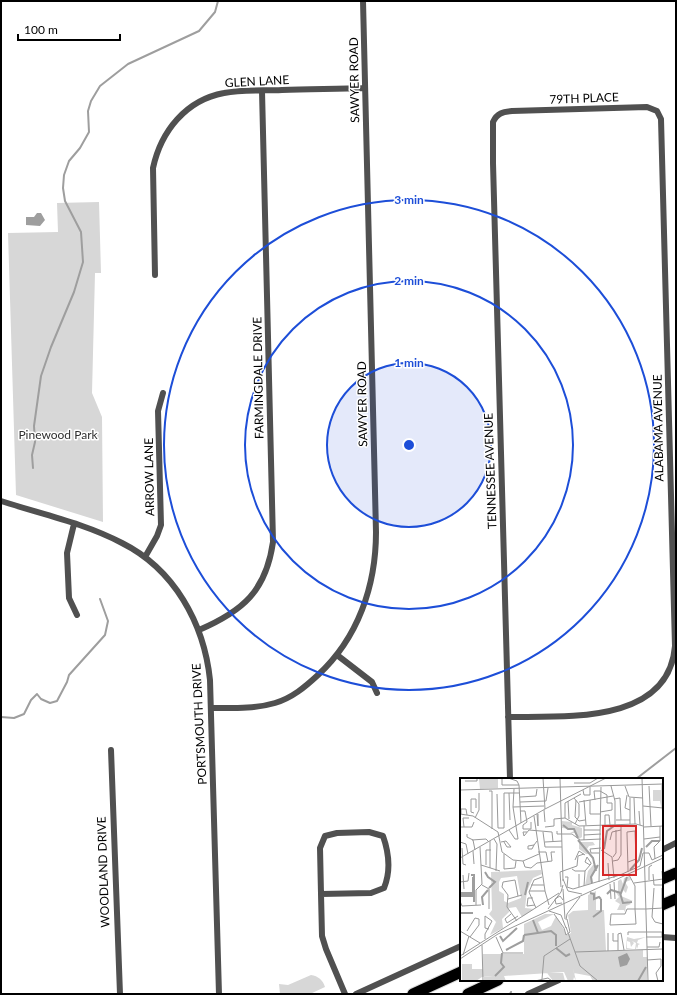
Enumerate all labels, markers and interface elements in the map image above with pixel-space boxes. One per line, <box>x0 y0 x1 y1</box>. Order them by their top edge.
scale bar <box>18 16 120 42</box>
text: 100 m <box>24 22 58 37</box>
street label: SAWYER ROAD <box>346 37 362 123</box>
street label: GLEN LANE <box>224 72 290 90</box>
street label: 79TH PLACE <box>549 89 619 107</box>
text: 3 min <box>394 192 424 207</box>
text: 2 min <box>394 273 424 288</box>
street label: FARMINGDALE DRIVE <box>249 317 267 439</box>
text: 1 min <box>394 355 424 370</box>
street label: SAWYER ROAD <box>354 361 370 447</box>
street label: ALABAMA AVENUE <box>650 374 666 482</box>
street label: TENNESSEE AVENUE <box>480 413 500 529</box>
park label: Pinewood Park <box>18 427 99 442</box>
street label: ARROW LANE <box>141 438 157 516</box>
centre of rings <box>402 438 416 452</box>
street label: PORTSMOUTH DRIVE <box>188 663 210 785</box>
inset map <box>460 778 663 981</box>
street label: WOODLAND DRIVE <box>94 816 112 928</box>

